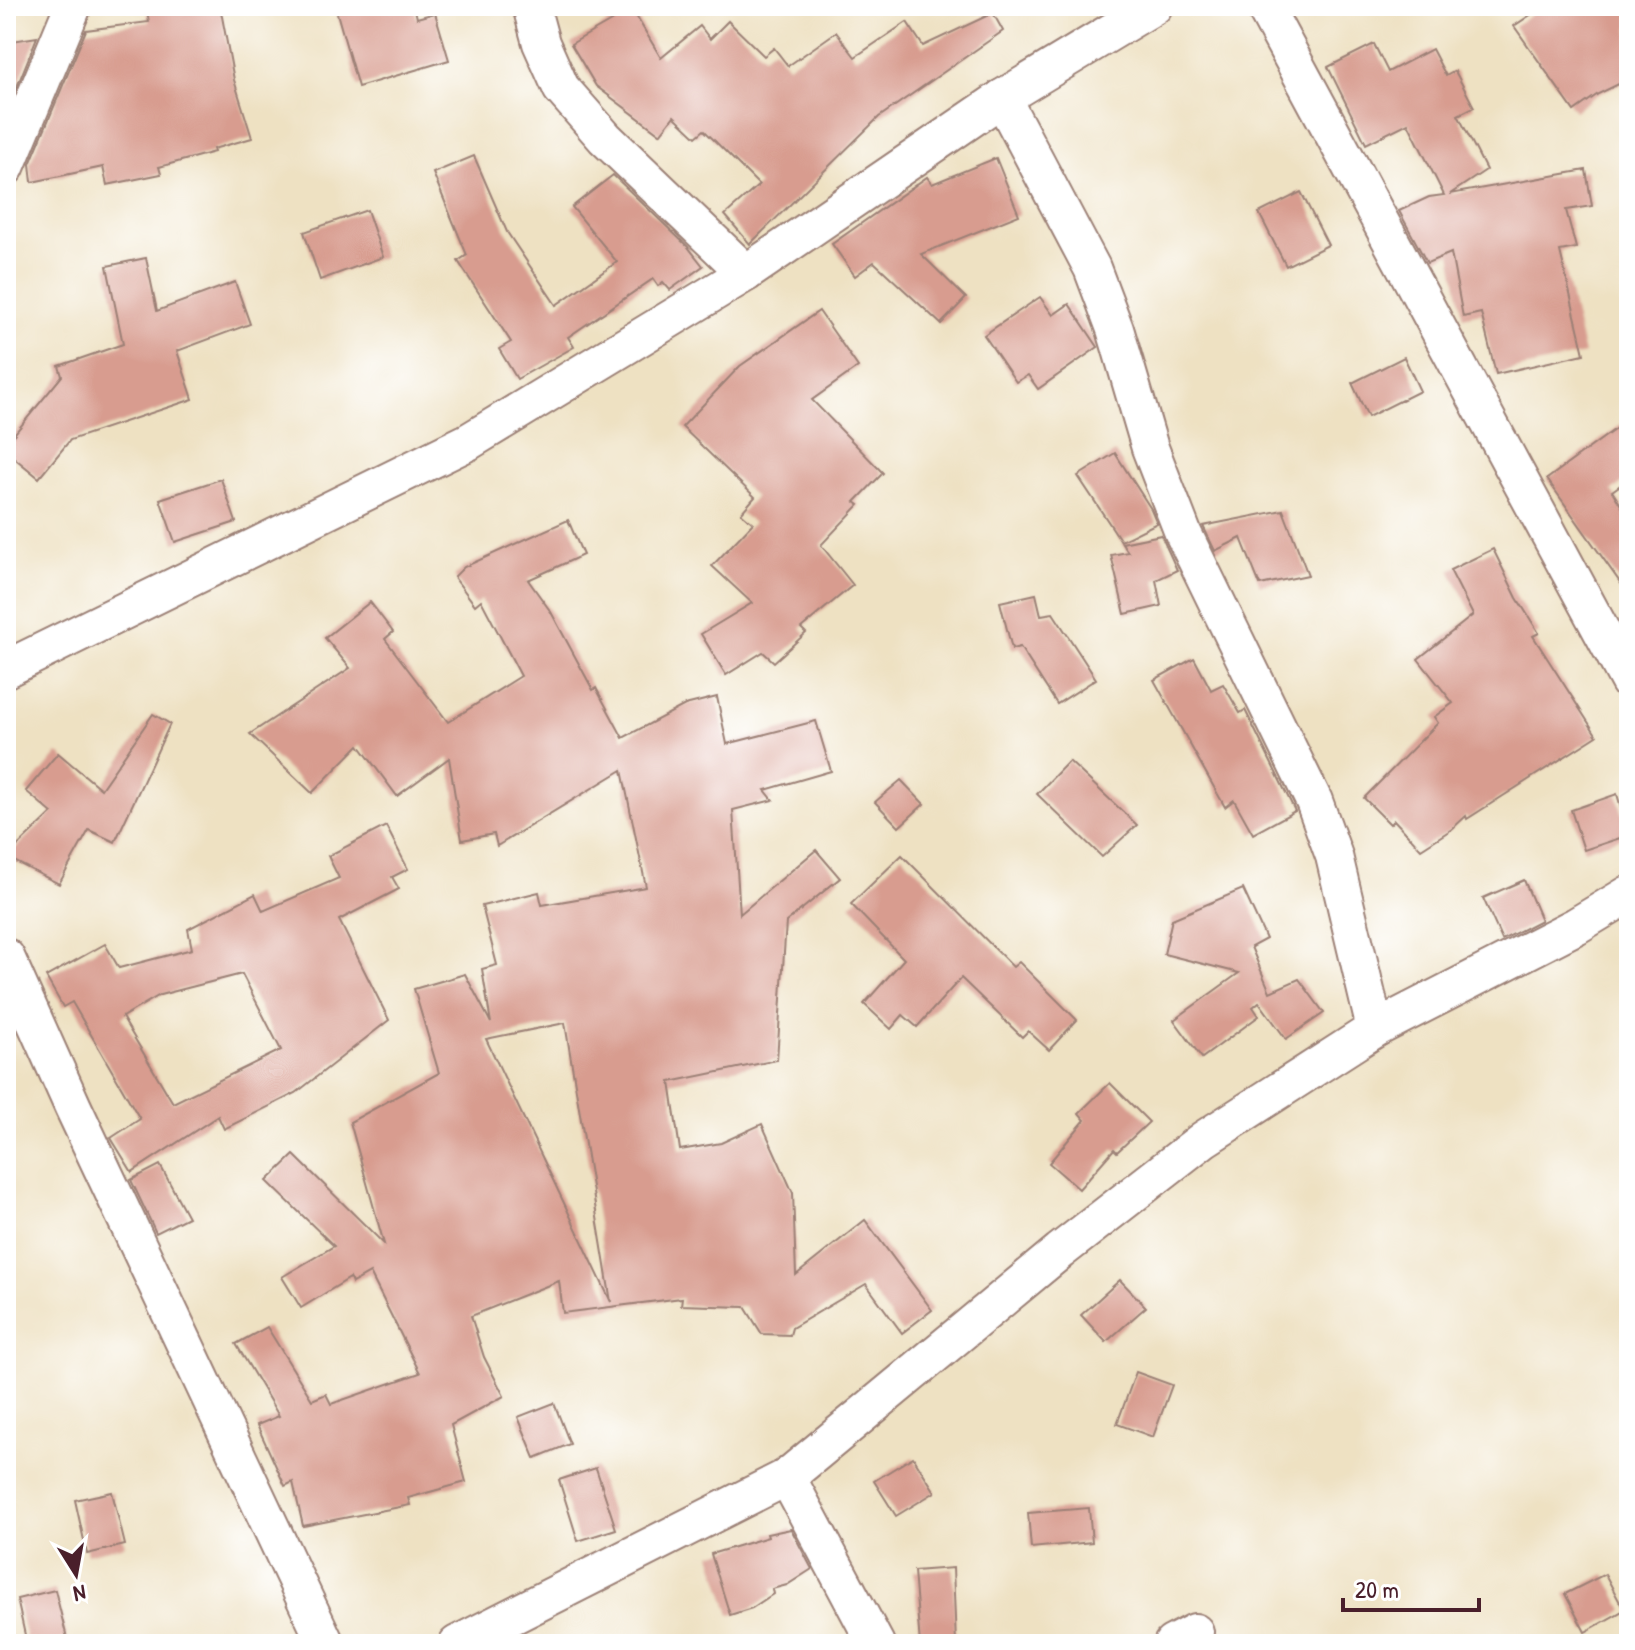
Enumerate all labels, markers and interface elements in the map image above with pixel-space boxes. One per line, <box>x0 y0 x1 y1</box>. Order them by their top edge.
north arrow <box>36 1534 116 1614</box>
scale bar <box>1343 1562 1479 1612</box>
text: 20 m <box>1355 1573 1399 1605</box>
text: N <box>71 1578 88 1610</box>

